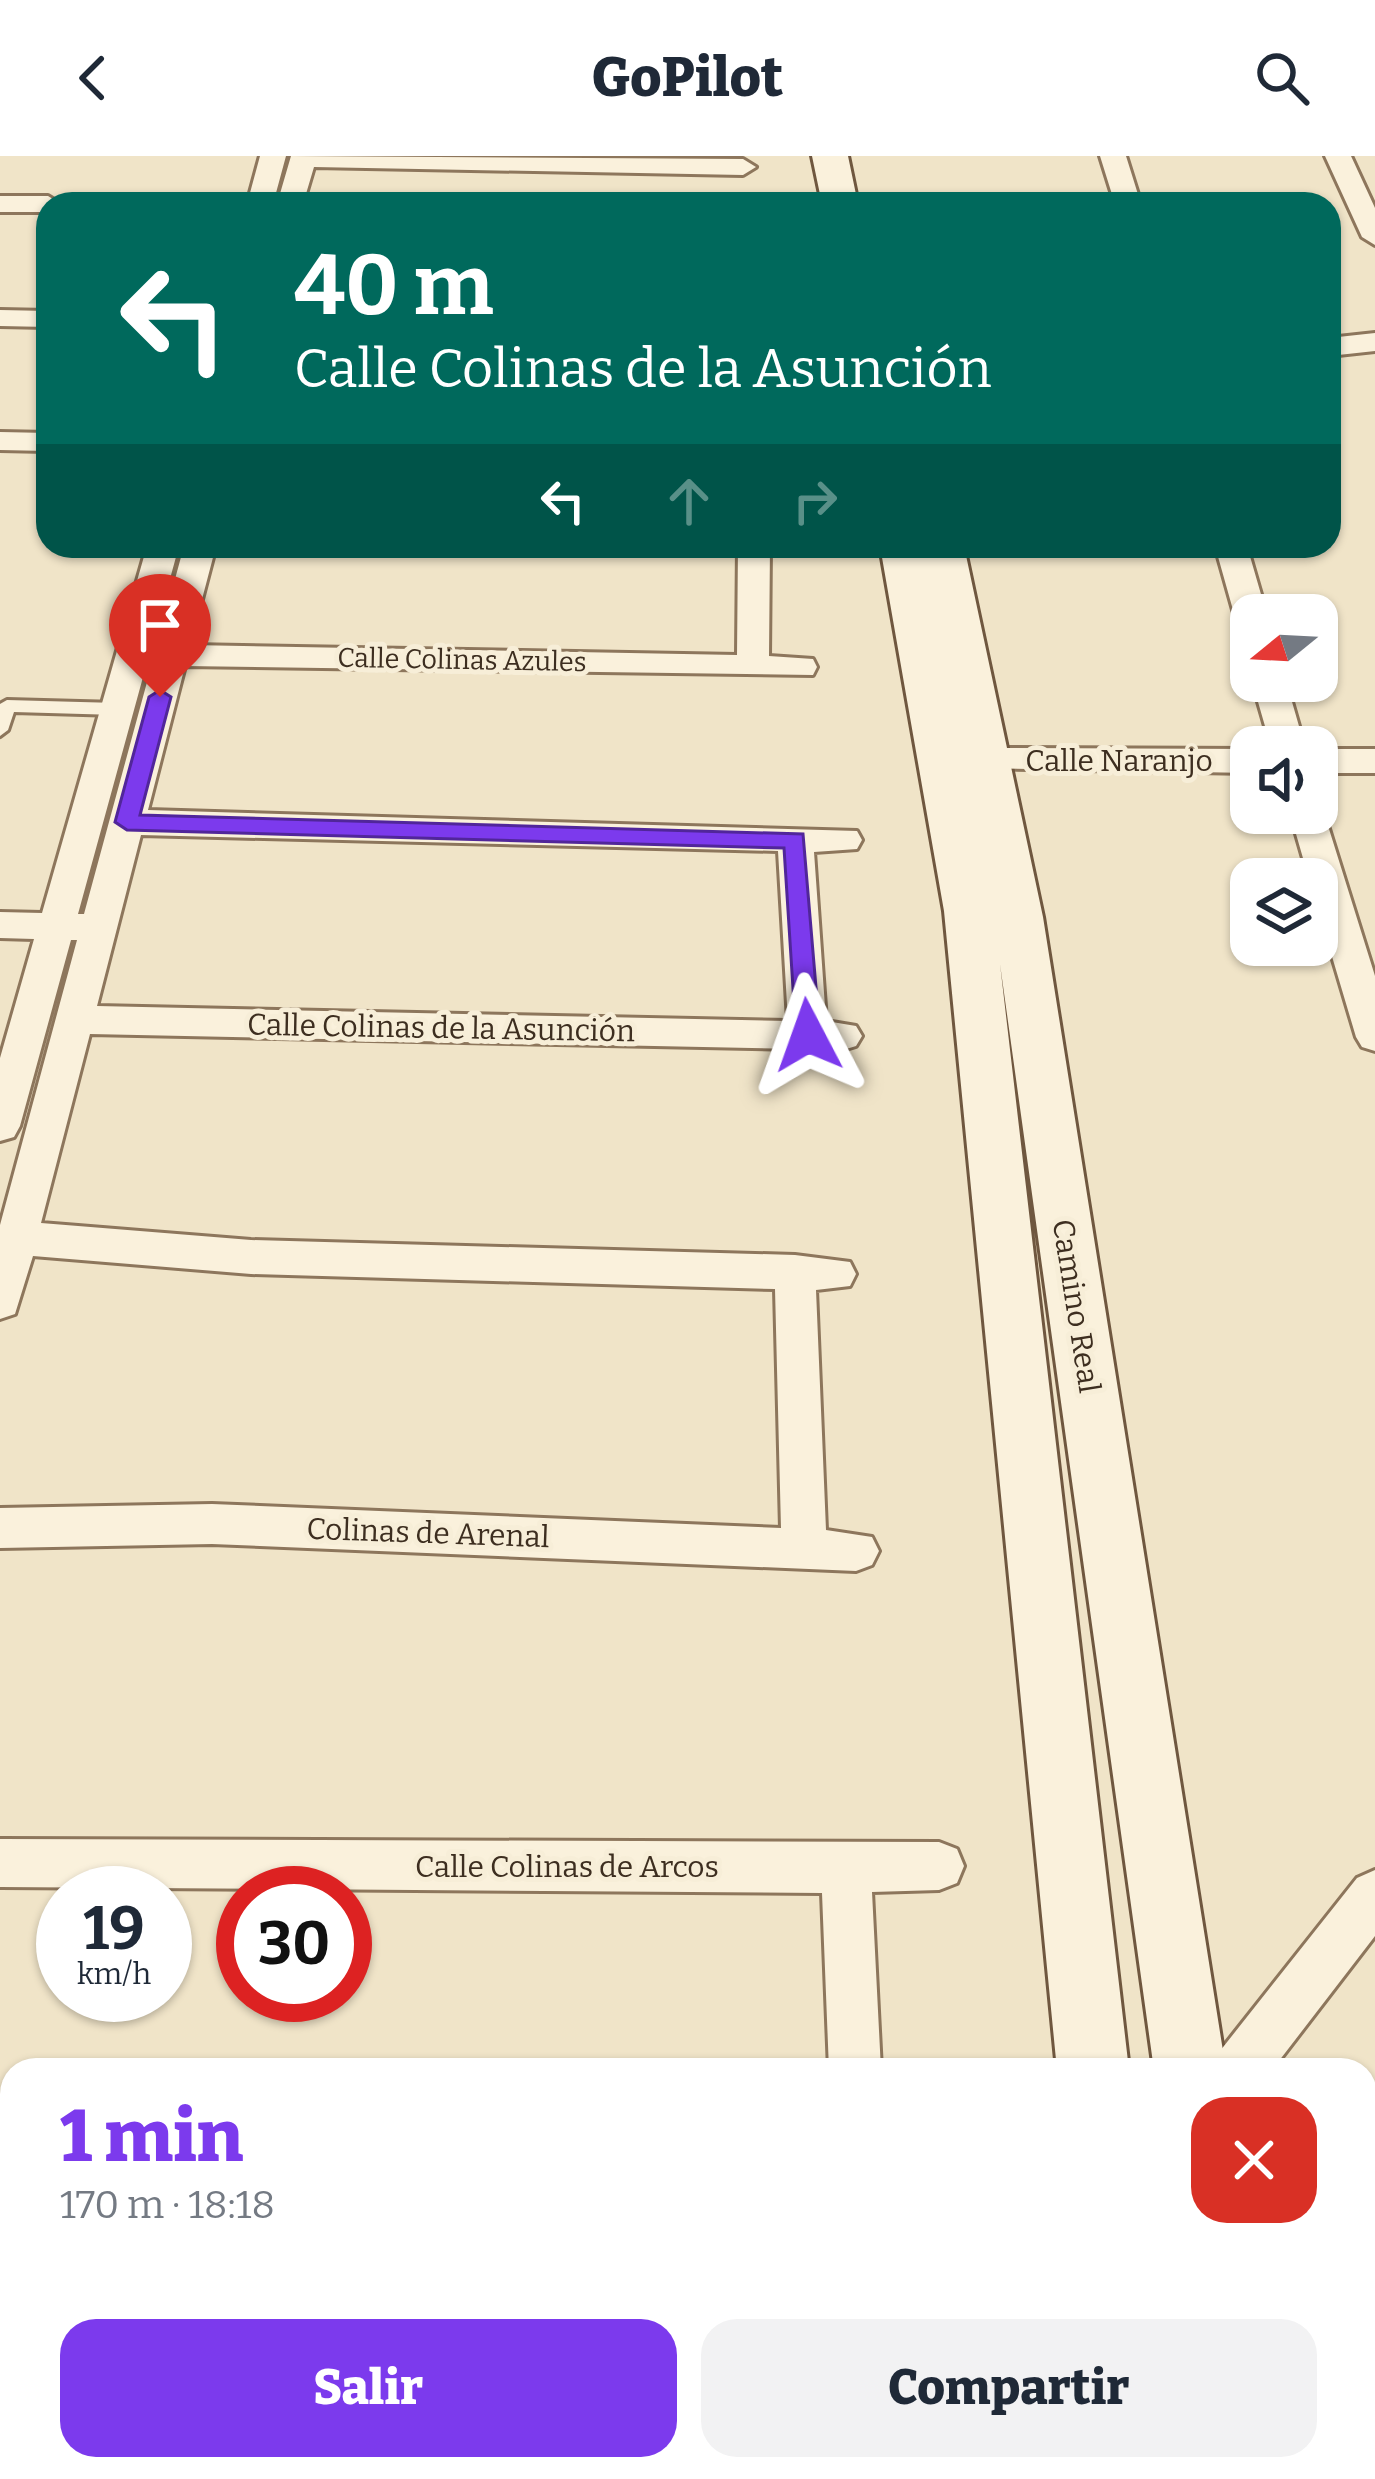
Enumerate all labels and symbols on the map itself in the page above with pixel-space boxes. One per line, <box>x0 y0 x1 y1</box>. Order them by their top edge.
pin <box>109 574 211 697</box>
north arrow <box>1230 594 1338 702</box>
street label: Calle Colinas Azules <box>337 642 587 678</box>
street label: Calle Naranjo <box>1025 743 1213 779</box>
position arrow <box>745 972 871 1098</box>
street label: Calle Colinas de la Asunción <box>247 1007 635 1049</box>
street label: Camino Real <box>1044 1217 1108 1395</box>
street label: Colinas de Arenal <box>306 1511 550 1555</box>
street label: Calle Colinas de Arcos <box>415 1849 719 1885</box>
speed limit sign: 30 <box>216 1866 372 2022</box>

